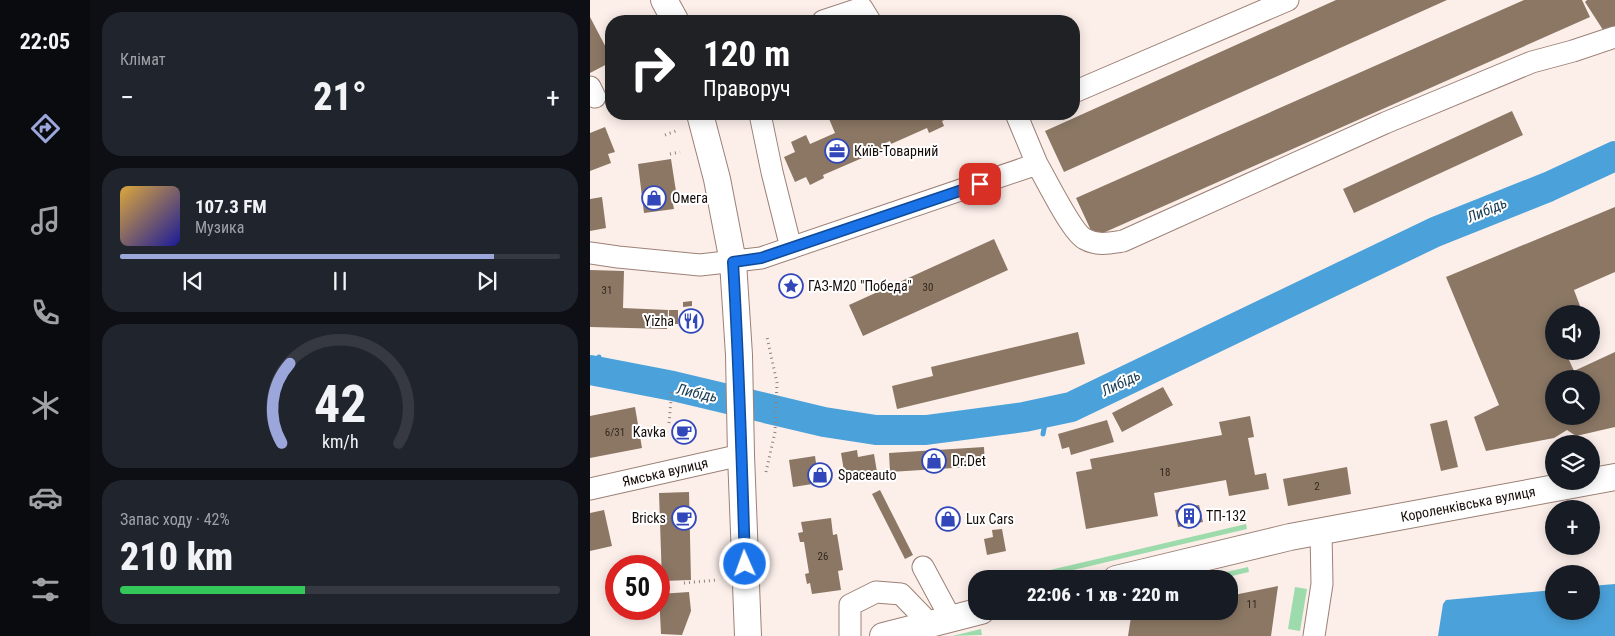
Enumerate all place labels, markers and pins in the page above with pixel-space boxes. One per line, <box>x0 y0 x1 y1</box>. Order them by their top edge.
office icon: Київ-Товарний <box>824 138 850 164</box>
place label: Київ-Товарний <box>854 143 938 159</box>
pin <box>959 163 1001 205</box>
shop icon: Омега <box>641 185 667 211</box>
place label: Омега <box>672 190 708 206</box>
place icon: ГАЗ-М20 "Победа" <box>778 273 804 299</box>
place label: ГАЗ-М20 "Победа" <box>808 278 912 294</box>
restaurant icon: Yizha <box>678 308 704 334</box>
place label: Yizha <box>644 313 674 329</box>
cafe icon: Kavka <box>671 419 697 445</box>
place label: Kavka <box>633 424 666 440</box>
shop icon: Dr.Det <box>921 448 947 474</box>
place label: Dr.Det <box>952 453 986 469</box>
shop icon: Spaceauto <box>807 462 833 488</box>
place label: Spaceauto <box>838 467 896 483</box>
building icon: ТП-132 <box>1176 503 1202 529</box>
cafe icon: Bricks <box>671 505 697 531</box>
shop icon: Lux Cars <box>935 506 961 532</box>
place label: ТП-132 <box>1206 508 1246 524</box>
place label: Bricks <box>632 510 666 526</box>
place label: Lux Cars <box>966 511 1014 527</box>

